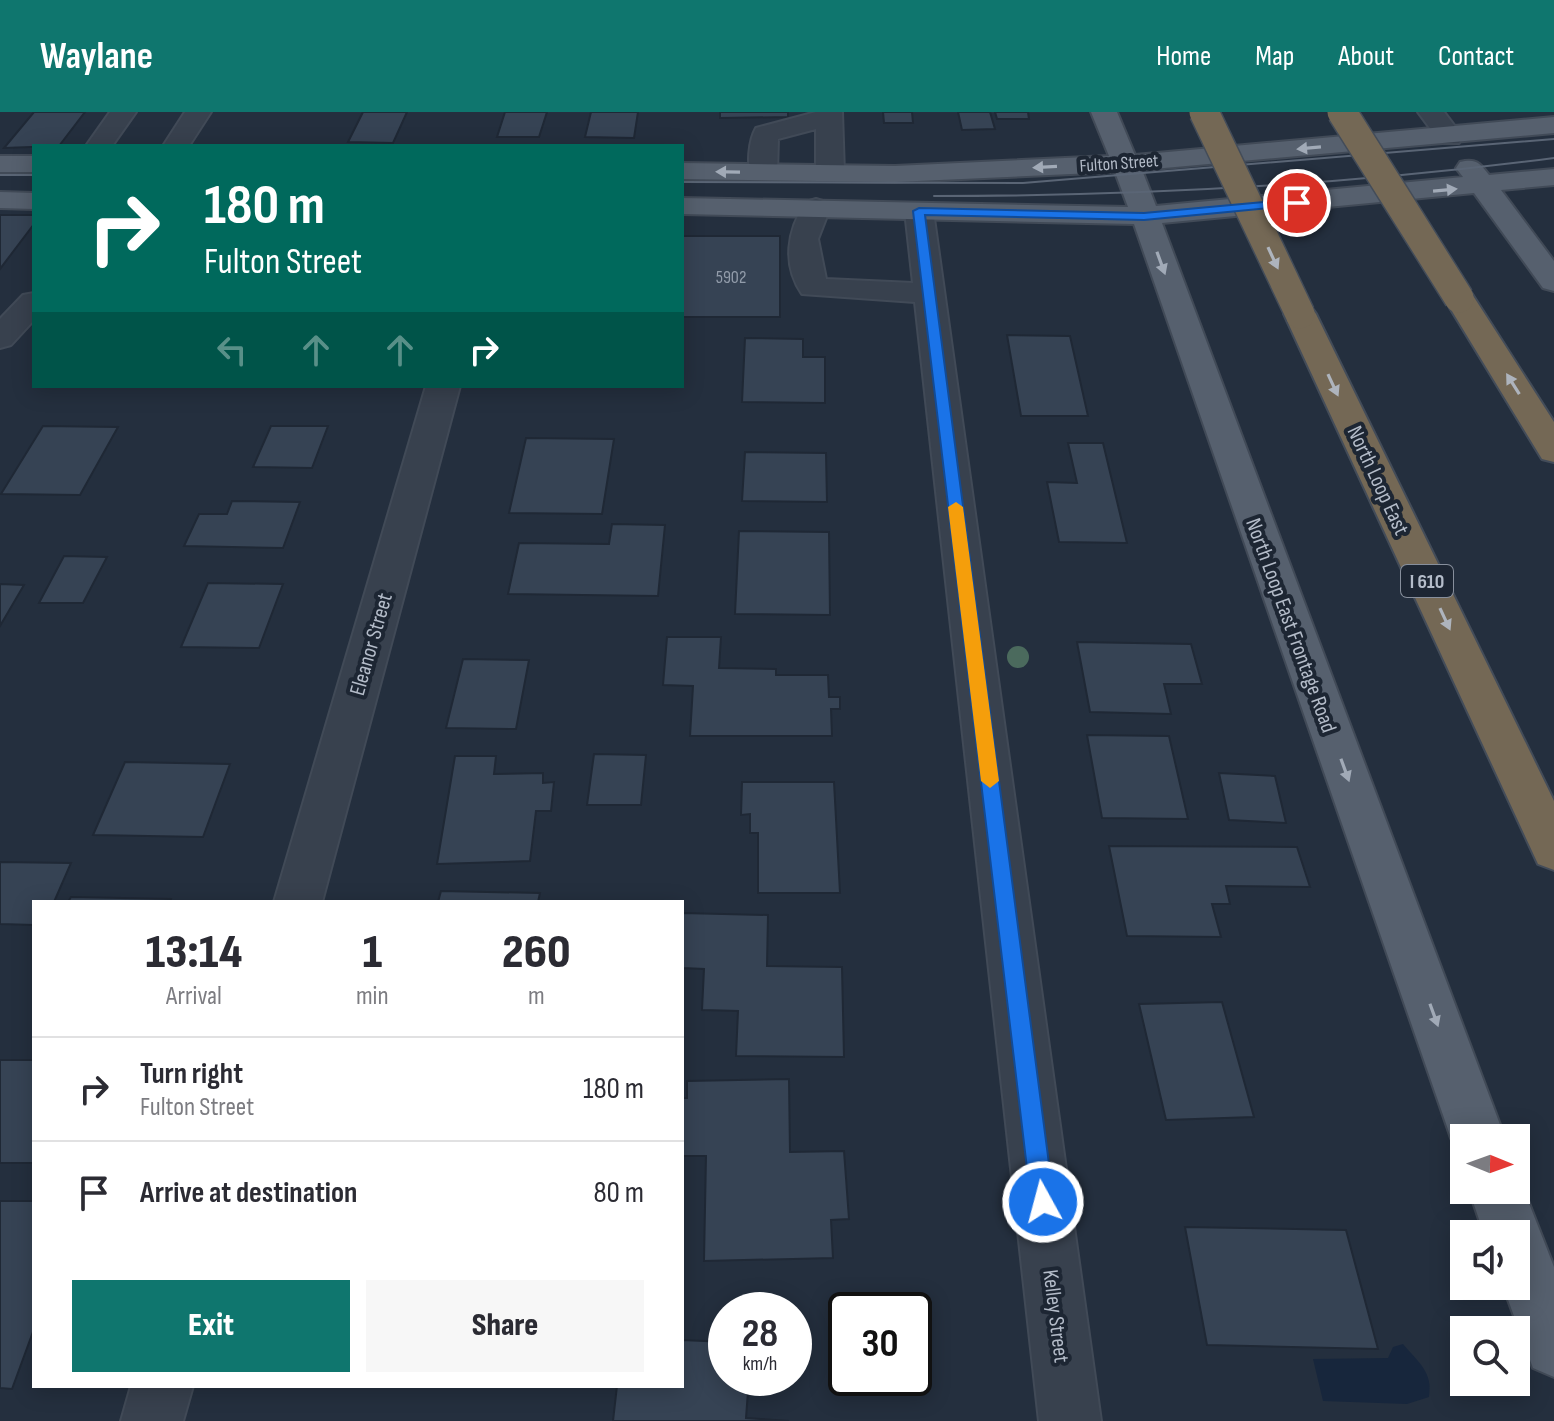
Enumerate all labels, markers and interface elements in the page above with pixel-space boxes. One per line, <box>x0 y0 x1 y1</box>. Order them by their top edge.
text: Waylane <box>40 34 153 79</box>
text: Home <box>1156 40 1211 73</box>
text: Map <box>1255 40 1294 73</box>
text: About <box>1338 40 1394 73</box>
text: Contact <box>1438 40 1514 73</box>
one-way arrow <box>1296 142 1321 155</box>
street label: Fulton Street <box>1079 150 1160 177</box>
one-way arrow <box>1032 161 1057 174</box>
one-way arrow <box>715 166 740 178</box>
pin <box>1263 169 1331 237</box>
text: 180 m <box>204 173 325 240</box>
icon: right <box>72 176 176 280</box>
icon: arrive <box>1275 181 1319 225</box>
one-way arrow <box>1433 183 1458 196</box>
text: Fulton Street <box>204 241 362 284</box>
one-way arrow <box>1266 247 1280 270</box>
one-way arrow <box>1155 251 1168 275</box>
house number: 5902 <box>716 267 746 288</box>
icon: left <box>210 328 254 372</box>
icon: ahead <box>294 328 338 372</box>
icon: ahead <box>378 328 422 372</box>
icon: right <box>462 328 506 372</box>
one-way arrow <box>1326 373 1340 396</box>
one-way arrow <box>1506 373 1520 395</box>
street label: North Loop East <box>1341 422 1415 540</box>
street label: North Loop East Frontage Road <box>1239 515 1342 736</box>
road number: I 610 <box>1401 565 1453 597</box>
street label: Eleanor Street <box>344 590 399 699</box>
one-way arrow <box>1438 608 1452 631</box>
one-way arrow <box>1339 758 1352 782</box>
text: 13:14 <box>146 924 242 981</box>
text: 1 <box>362 924 382 981</box>
text: 260 <box>502 924 570 981</box>
text: Arrival <box>166 981 222 1012</box>
text: min <box>356 981 389 1012</box>
text: m <box>528 981 545 1012</box>
one-way arrow <box>1428 1003 1440 1027</box>
text: Turn right <box>140 1056 243 1092</box>
icon: right <box>72 1067 116 1111</box>
text: 180 m <box>583 1071 644 1107</box>
text: Fulton Street <box>140 1092 254 1123</box>
north arrow <box>1450 1124 1530 1204</box>
map controls <box>1450 1124 1530 1396</box>
position arrow <box>1001 1160 1085 1244</box>
icon: arrive <box>72 1171 116 1215</box>
text: Arrive at destination <box>140 1175 357 1211</box>
text: 80 m <box>593 1175 644 1211</box>
button: sound <box>1450 1220 1530 1300</box>
street label: Kelley Street <box>1036 1268 1075 1365</box>
button: Exit <box>72 1280 350 1372</box>
button: Share <box>366 1280 644 1372</box>
speed limit sign: 30 <box>828 1292 932 1396</box>
text: 28 <box>742 1310 778 1358</box>
button: search <box>1450 1316 1530 1396</box>
text: km/h <box>743 1352 777 1376</box>

